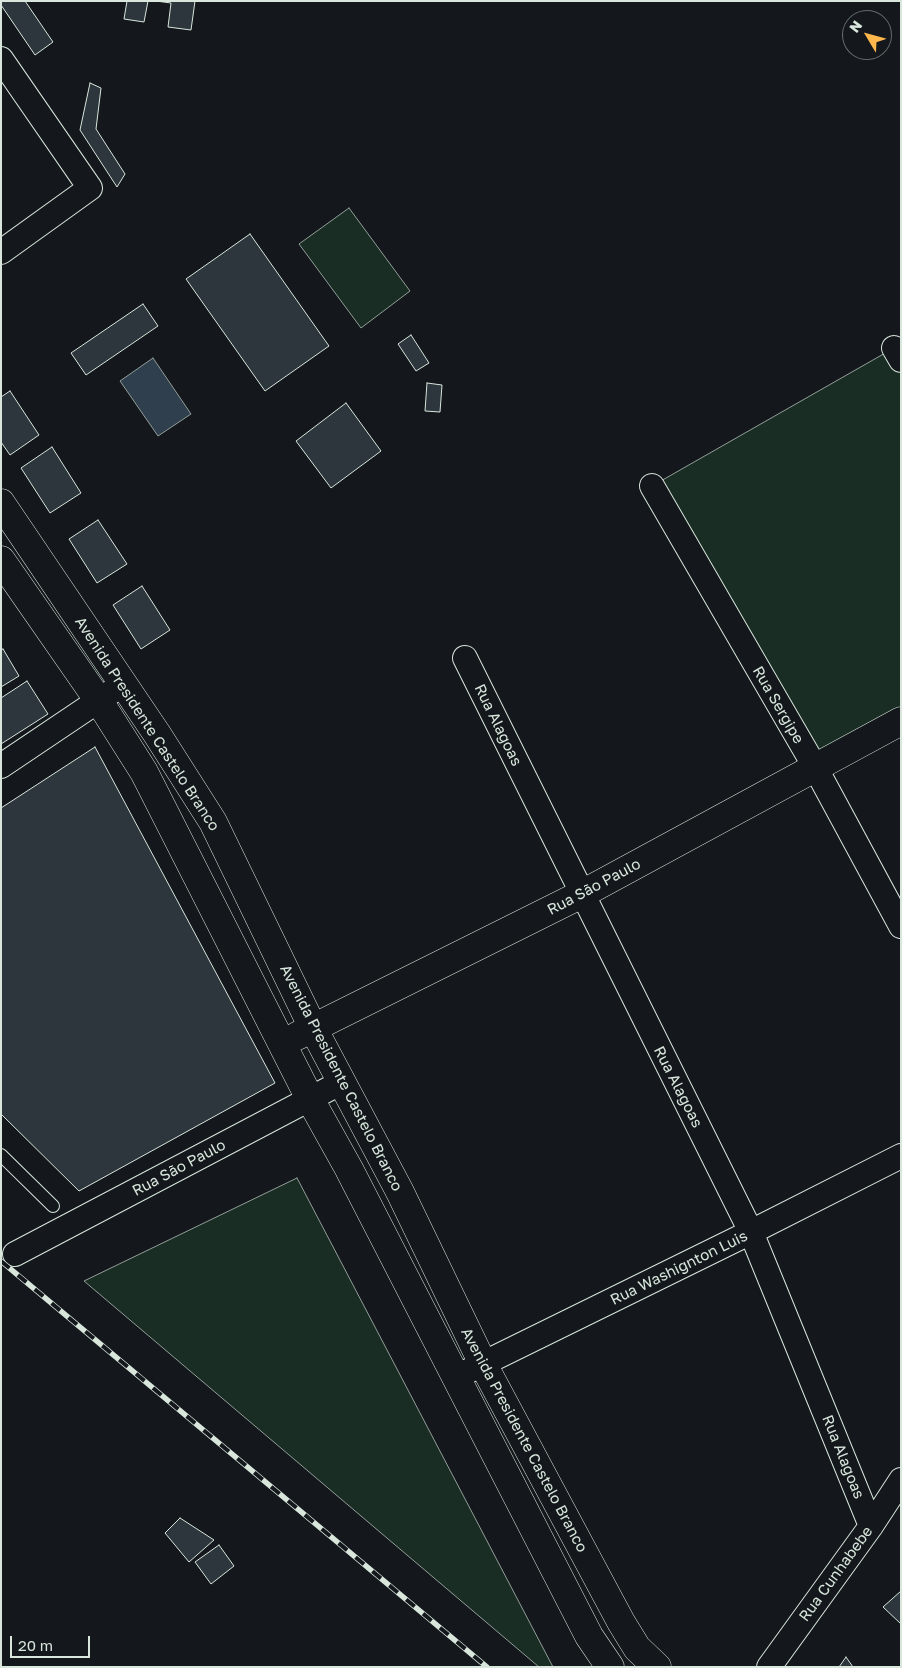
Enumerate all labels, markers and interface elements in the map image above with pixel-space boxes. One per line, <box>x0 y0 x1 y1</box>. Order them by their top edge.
north arrow <box>842 10 892 60</box>
text: N <box>845 17 865 36</box>
street label: Avenida Presidente Castelo Branco <box>71 614 223 834</box>
street label: Rua Sergipe <box>749 663 807 747</box>
street label: Rua Alagoas <box>470 681 526 769</box>
street label: Rua São Paulo <box>544 855 644 919</box>
street label: Avenida Presidente Castelo Branco <box>276 962 406 1194</box>
street label: Rua Alagoas <box>650 1043 706 1131</box>
street label: Rua São Paulo <box>129 1136 229 1200</box>
street label: Rua Washignton Luis <box>608 1227 750 1309</box>
street label: Avenida Presidente Castelo Branco <box>457 1325 591 1555</box>
street label: Rua Alagoas <box>818 1412 868 1502</box>
street label: Rua Cunhabebe <box>795 1523 877 1625</box>
scale bar <box>12 1626 92 1658</box>
text: 20 m <box>18 1636 53 1654</box>

